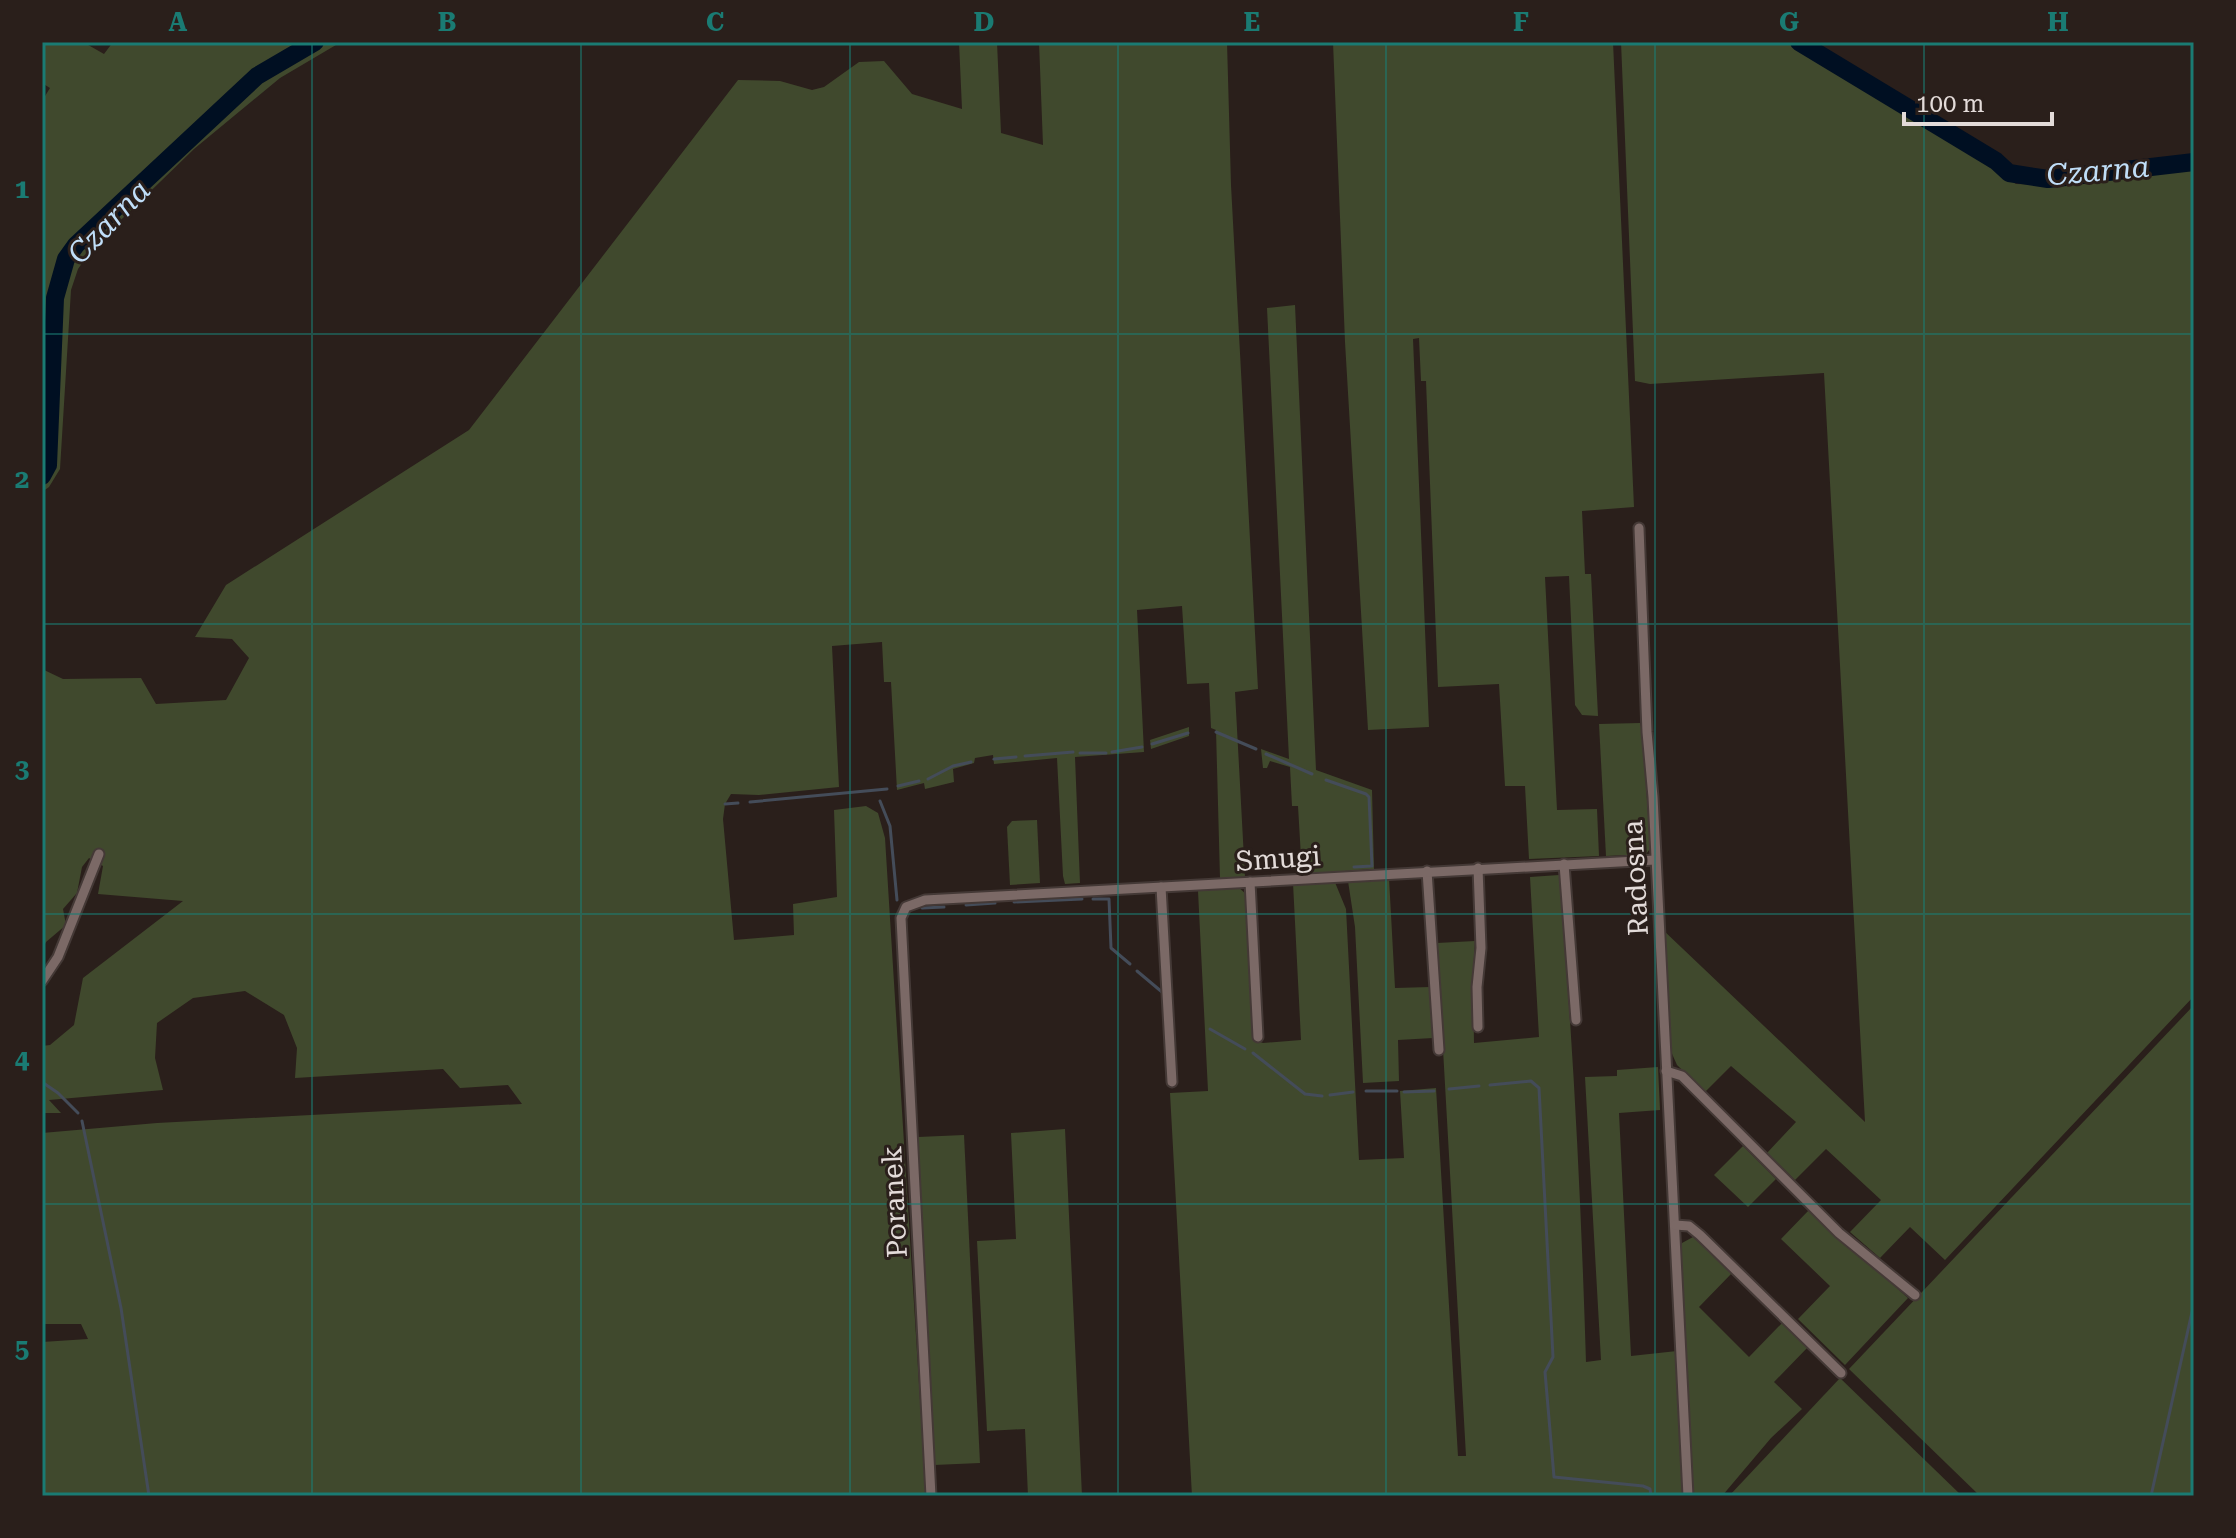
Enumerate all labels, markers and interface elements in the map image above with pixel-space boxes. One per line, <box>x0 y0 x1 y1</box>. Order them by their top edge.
text: A <box>169 7 188 37</box>
text: B <box>438 7 456 37</box>
text: C <box>706 7 724 37</box>
text: D <box>974 7 994 37</box>
text: E <box>1244 7 1260 37</box>
text: F <box>1513 7 1529 37</box>
text: G <box>1779 7 1799 37</box>
text: H <box>2047 7 2069 37</box>
scale bar <box>1904 76 2052 126</box>
text: 100 m <box>1916 90 1984 118</box>
water label: Czarna <box>2045 149 2151 192</box>
water label: Czarna <box>60 172 157 271</box>
text: 1 <box>15 174 29 204</box>
text: 2 <box>15 464 29 494</box>
text: 3 <box>15 754 29 784</box>
street label: Radosna <box>1616 819 1655 937</box>
street label: Smugi <box>1234 839 1322 878</box>
text: 4 <box>15 1044 30 1074</box>
street label: Poranek <box>875 1145 914 1259</box>
text: 5 <box>15 1334 29 1364</box>

